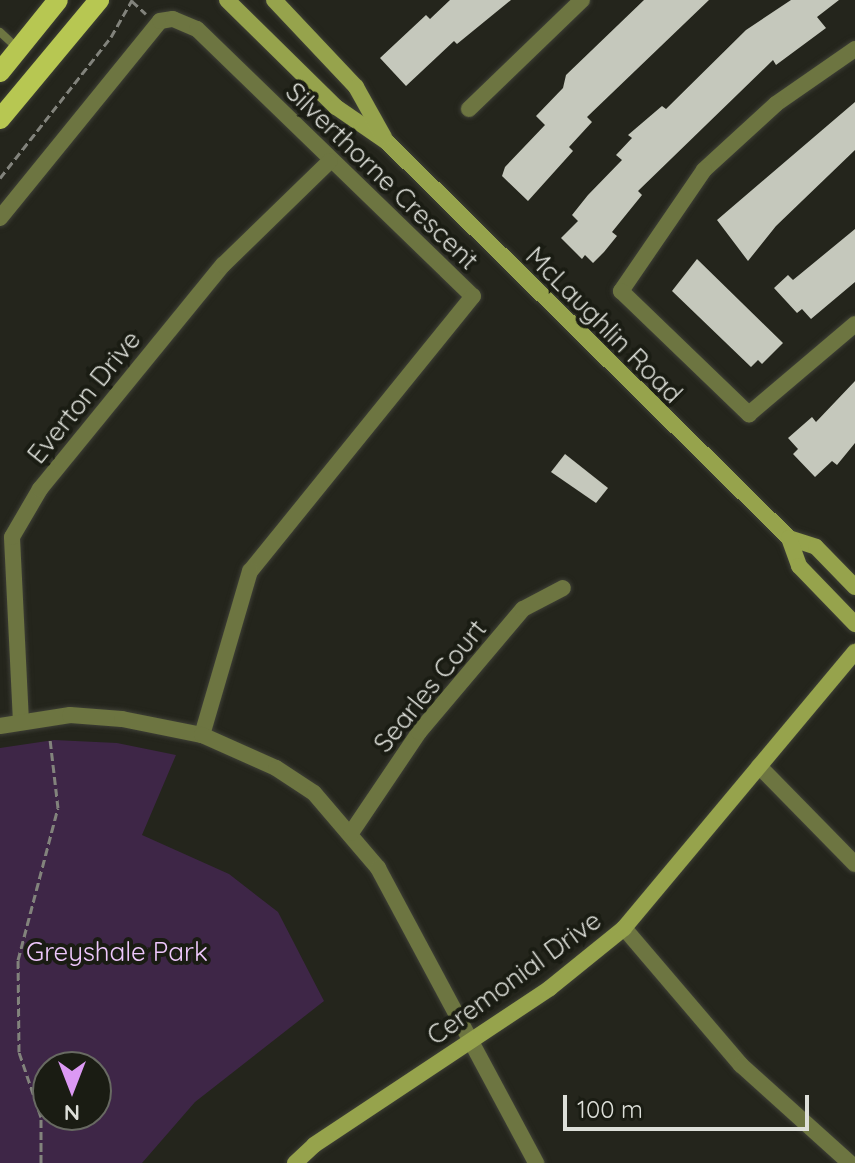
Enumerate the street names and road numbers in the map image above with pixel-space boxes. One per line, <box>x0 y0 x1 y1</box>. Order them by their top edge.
street label: Silverthorne Crescent <box>279 76 485 276</box>
street label: McLaughlin Road <box>519 240 689 410</box>
street label: Everton Drive <box>21 324 147 470</box>
street label: Searles Court <box>367 614 493 758</box>
street label: Ceremonial Drive <box>421 904 607 1052</box>

